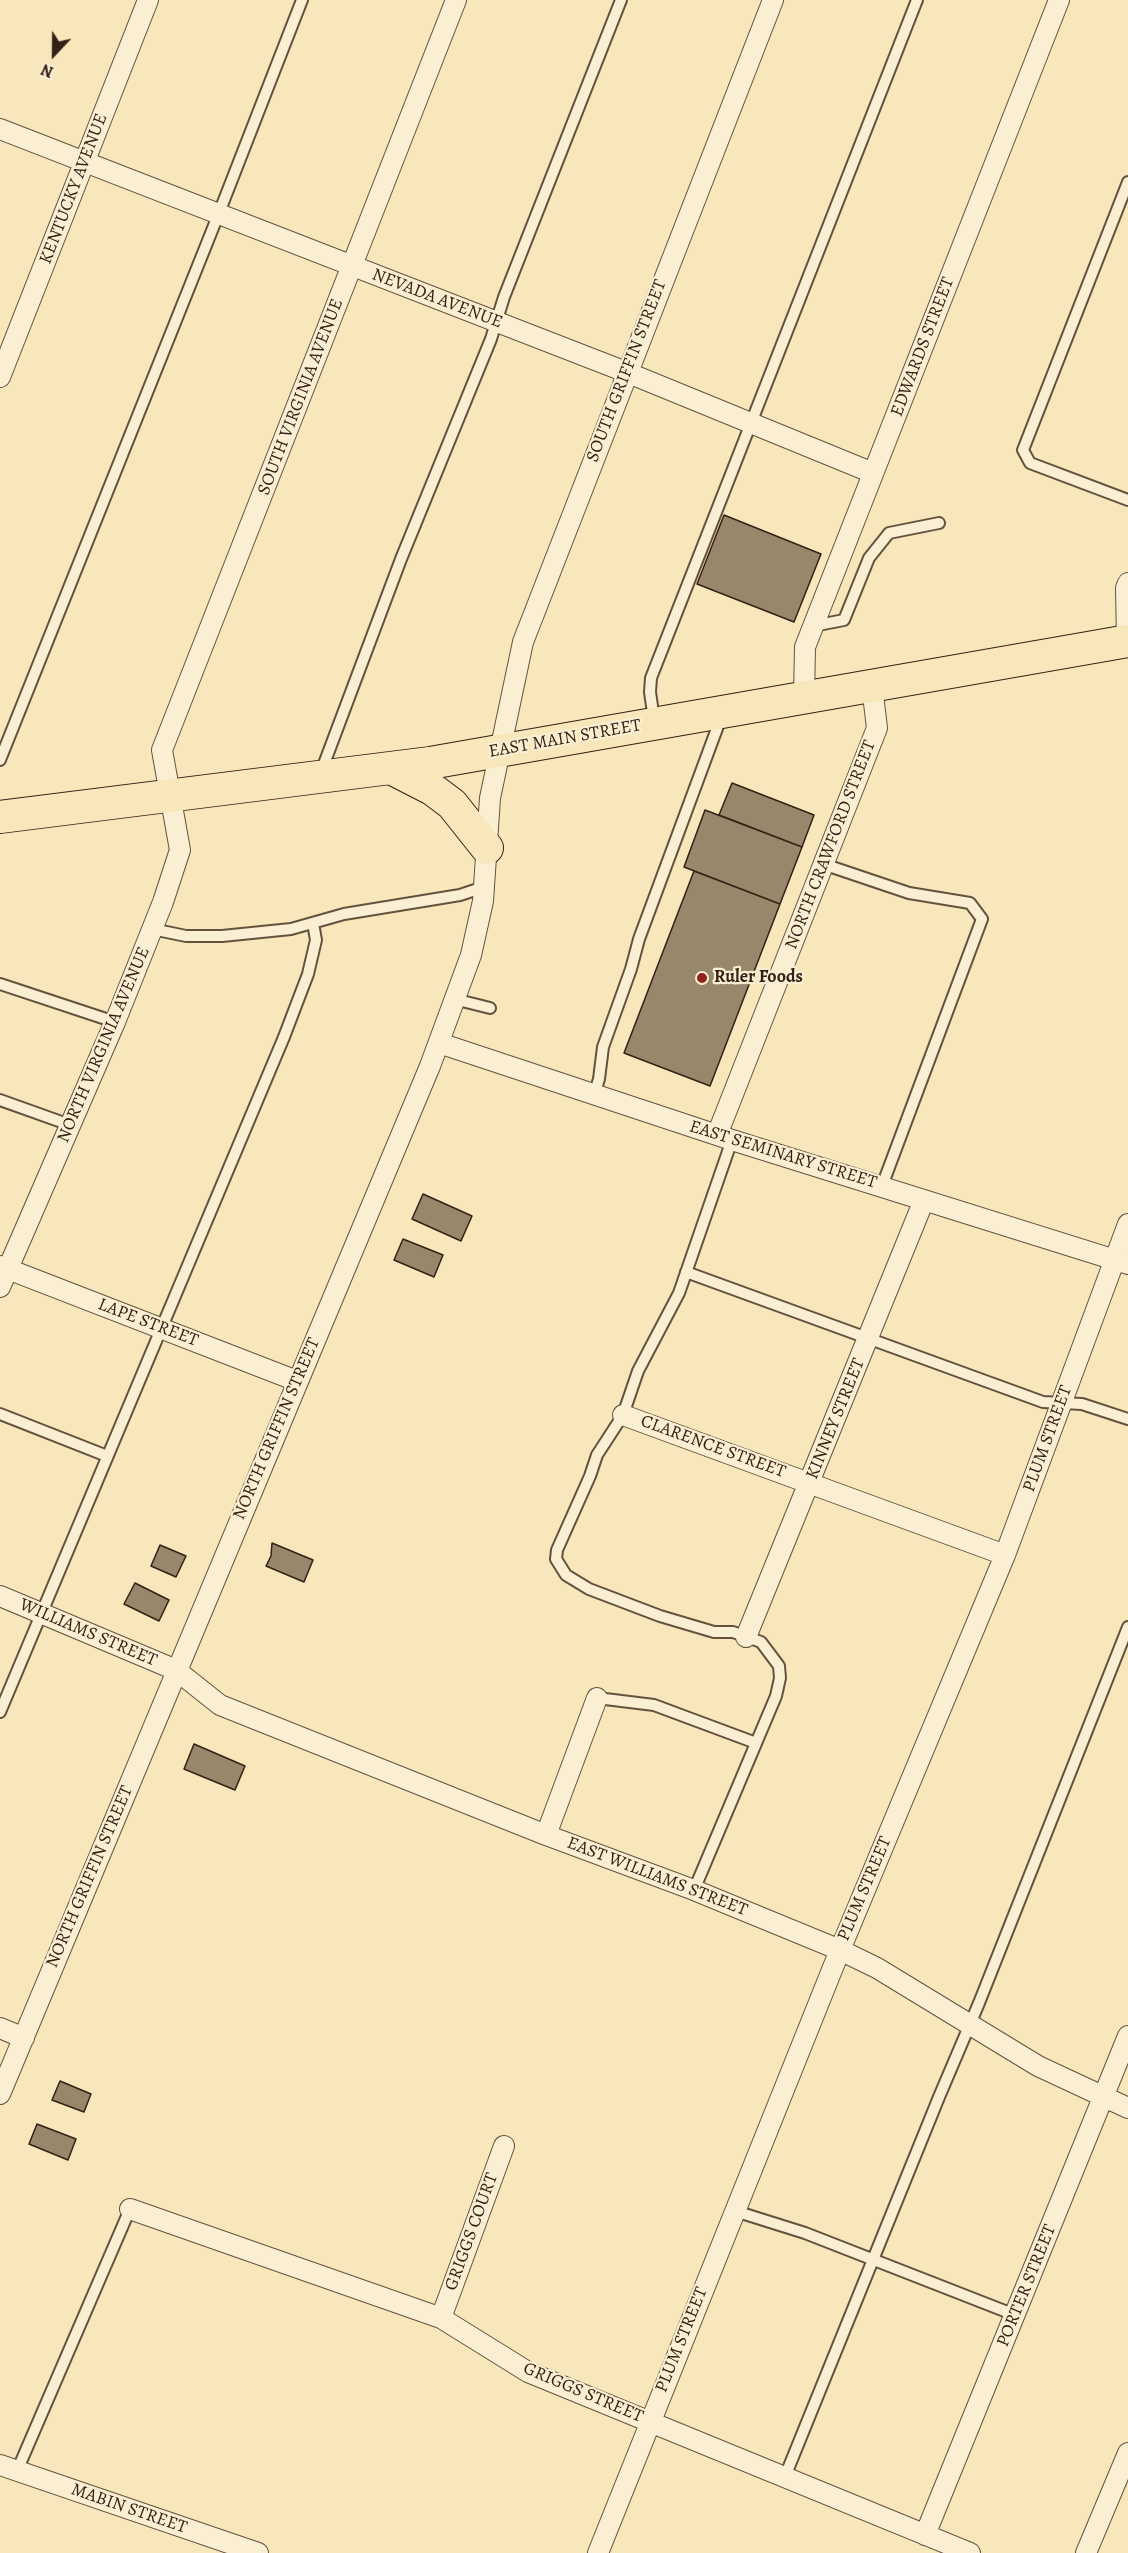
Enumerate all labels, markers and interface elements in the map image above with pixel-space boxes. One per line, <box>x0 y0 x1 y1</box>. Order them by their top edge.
north arrow <box>24 24 84 84</box>
text: N <box>38 58 57 83</box>
street label: KENTUCKY AVENUE <box>35 111 113 267</box>
street label: NEVADA AVENUE <box>369 264 505 334</box>
street label: EDWARDS STREET <box>886 274 960 420</box>
street label: SOUTH GRIFFIN STREET <box>582 277 672 465</box>
street label: SOUTH VIRGINIA AVENUE <box>254 296 348 498</box>
street label: EAST MAIN STREET <box>487 715 643 763</box>
street label: NORTH CRAWFORD STREET <box>781 737 881 953</box>
street label: NORTH VIRGINIA AVENUE <box>53 944 155 1146</box>
place label: Ruler Foods <box>714 967 803 989</box>
marker: Ruler Foods <box>695 971 709 985</box>
street label: EAST SEMINARY STREET <box>687 1116 879 1194</box>
street label: LAPE STREET <box>95 1294 201 1352</box>
street label: NORTH GRIFFIN STREET <box>229 1335 325 1523</box>
street label: KINNEY STREET <box>802 1355 870 1483</box>
street label: PLUM STREET <box>1019 1383 1077 1495</box>
street label: CLARENCE STREET <box>637 1411 789 1483</box>
street label: WILLIAMS STREET <box>16 1594 160 1672</box>
street label: NORTH GRIFFIN STREET <box>42 1783 138 1971</box>
street label: EAST WILLIAMS STREET <box>564 1833 750 1921</box>
street label: PLUM STREET <box>833 1833 897 1945</box>
street label: GRIGGS COURT <box>441 2170 503 2294</box>
street label: PORTER STREET <box>993 2222 1061 2350</box>
street label: PLUM STREET <box>651 2284 713 2396</box>
street label: GRIGGS STREET <box>520 2358 646 2428</box>
street label: MABIN STREET <box>68 2479 190 2539</box>

